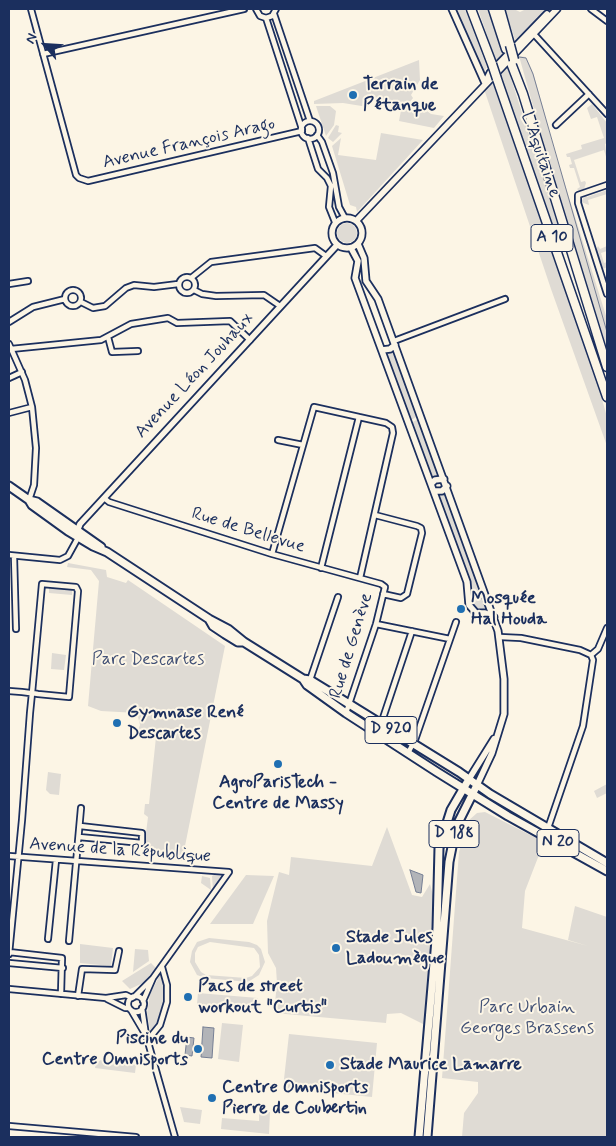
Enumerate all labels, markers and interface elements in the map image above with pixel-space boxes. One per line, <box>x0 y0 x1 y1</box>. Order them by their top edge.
north arrow <box>20 20 70 70</box>
text: N <box>21 30 42 47</box>
place label: Terrain de Pétanque <box>363 74 438 116</box>
marker: Terrain de Pétanque <box>347 89 359 101</box>
street label: L'Aquitaine <box>515 109 565 201</box>
street label: Avenue François Arago <box>101 114 277 174</box>
road number: A 10 <box>531 224 573 252</box>
street label: Avenue Léon Jouhaux <box>131 309 259 443</box>
street label: Rue de Bellevue <box>189 503 307 559</box>
place label: Mosquée Hal Houda <box>471 588 547 630</box>
street label: Rue de Genève <box>326 591 378 701</box>
marker: Mosquée Hal Houda <box>455 603 467 615</box>
park label: Parc Descartes <box>92 649 204 671</box>
place label: Gymnase René Descartes <box>127 702 244 744</box>
road number: D 920 <box>365 716 417 744</box>
marker: Gymnase René Descartes <box>111 717 123 729</box>
marker: AgroParisTech - Centre de Massy <box>272 758 284 770</box>
place label: AgroParisTech - Centre de Massy <box>212 772 344 814</box>
road number: D 188 <box>429 821 479 848</box>
road number: N 20 <box>537 830 579 856</box>
street label: Avenue de la République <box>28 834 212 868</box>
place label: Stade Jules Ladoumègue <box>346 927 444 970</box>
marker: Stade Jules Ladoumègue <box>330 942 342 954</box>
place label: Pacs de street workout "Curtis" <box>198 976 327 1019</box>
marker: Pacs de street workout "Curtis" <box>182 991 194 1003</box>
park label: Parc Urbain Georges Brassens <box>460 997 594 1040</box>
place label: Piscine du Centre Omnisports <box>42 1028 188 1070</box>
marker: Piscine du Centre Omnisports <box>192 1043 204 1055</box>
place label: Stade Maurice Lamarre <box>340 1054 522 1076</box>
marker: Stade Maurice Lamarre <box>324 1059 336 1071</box>
place label: Centre Omnisports Pierre de Coubertin <box>222 1077 368 1120</box>
marker: Centre Omnisports Pierre de Coubertin <box>206 1092 218 1104</box>

